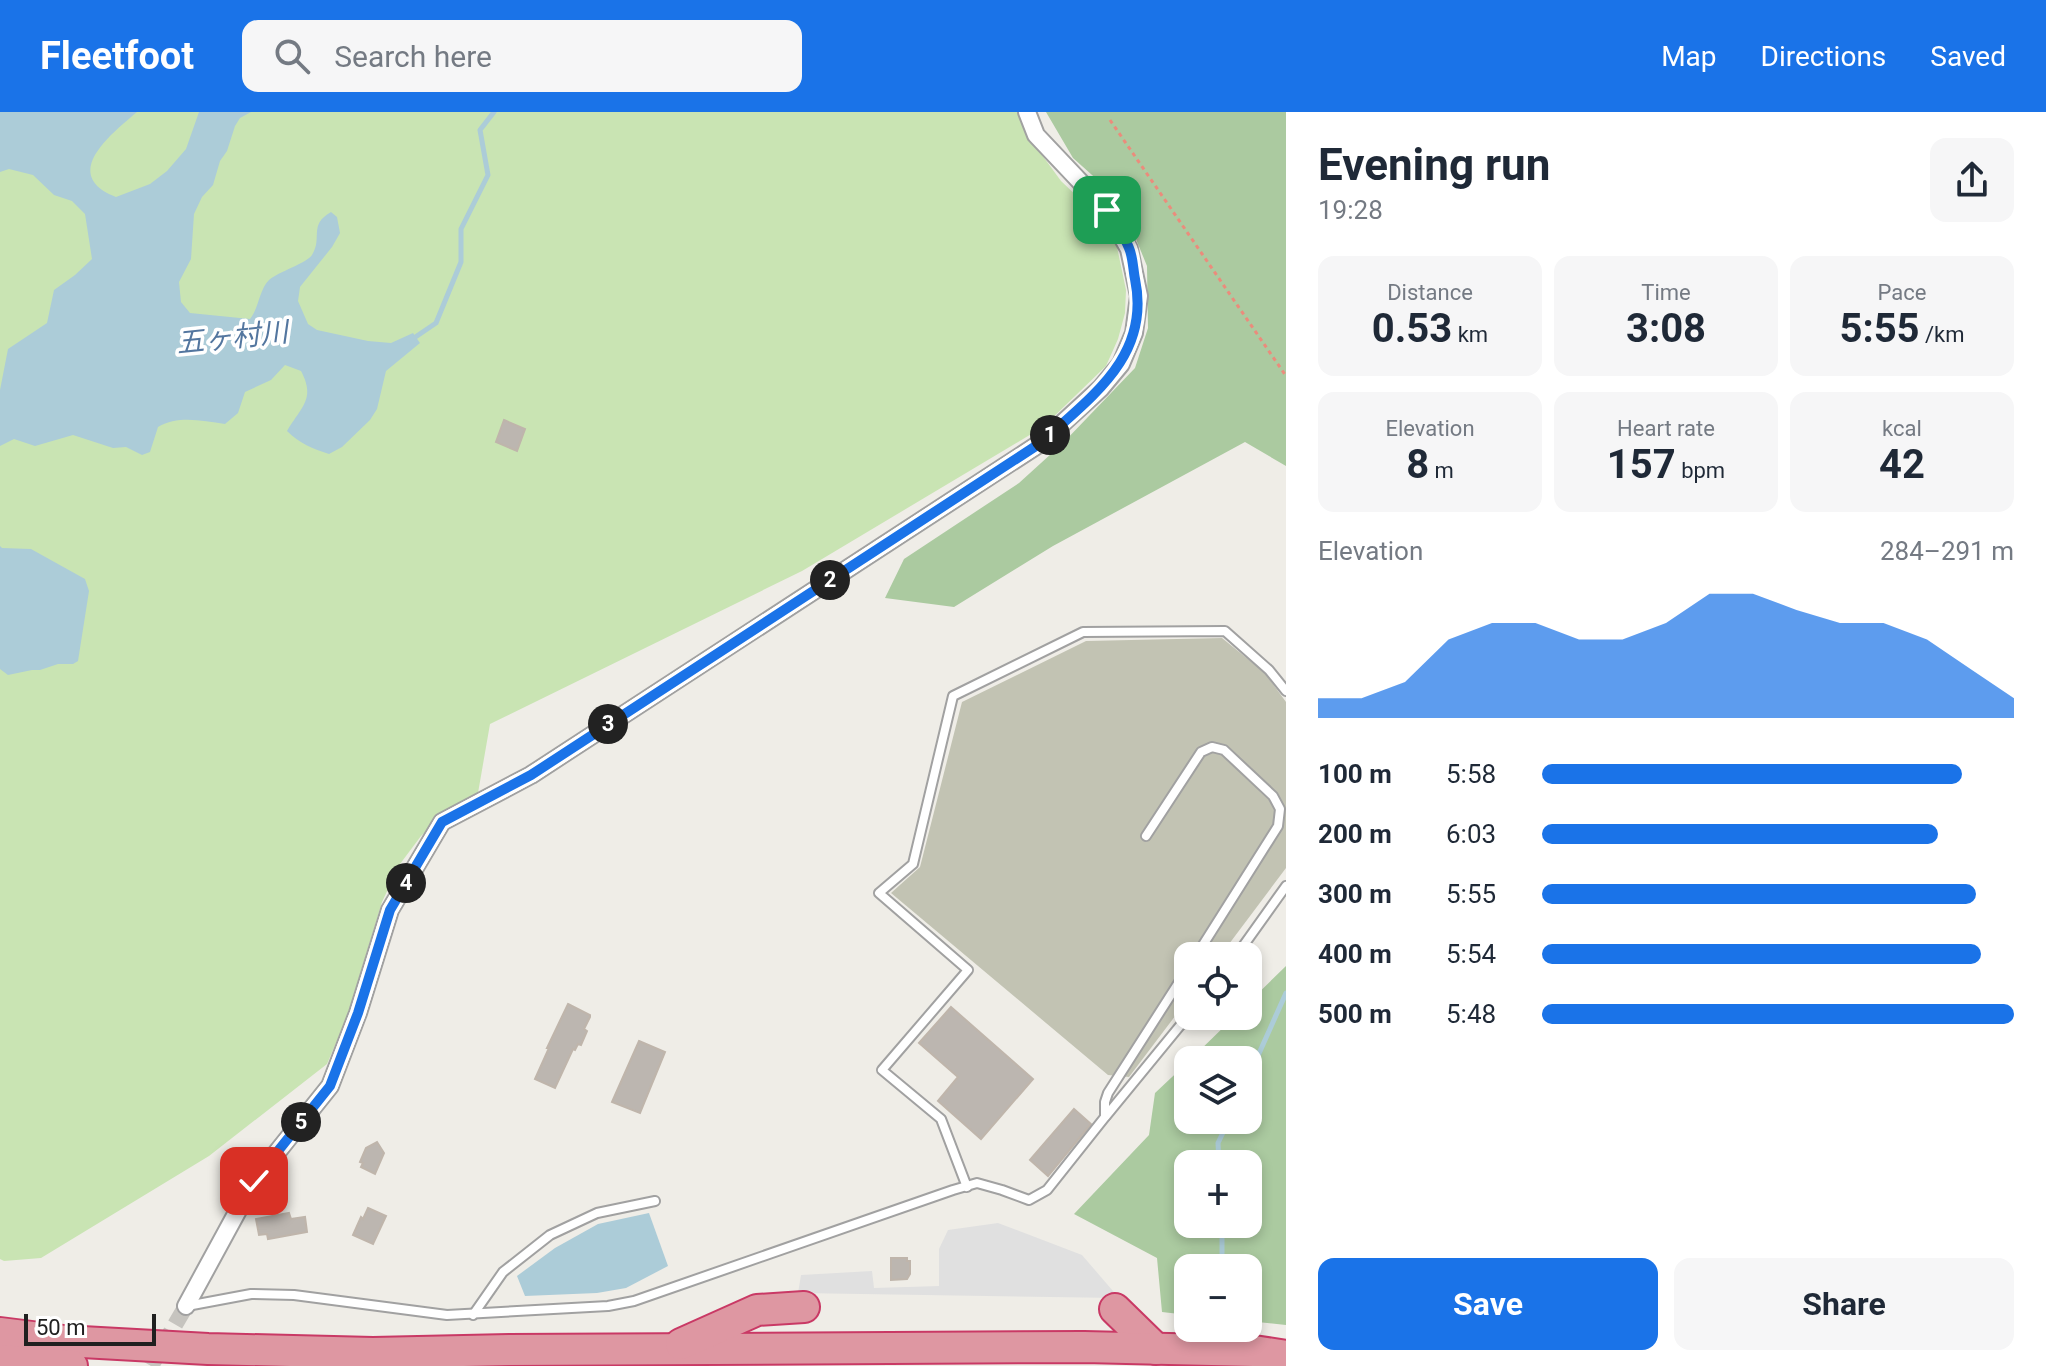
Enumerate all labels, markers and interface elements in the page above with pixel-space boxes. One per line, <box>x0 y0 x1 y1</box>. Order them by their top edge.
search box <box>242 20 802 92</box>
text: Fleetfoot <box>40 34 194 78</box>
icon: search <box>270 34 314 78</box>
text: Search here <box>334 39 492 74</box>
text: Map <box>1661 40 1717 73</box>
text: Directions <box>1761 40 1886 73</box>
text: Saved <box>1930 40 2006 73</box>
button: share <box>1930 138 2014 222</box>
text: Evening run <box>1318 139 1550 191</box>
pin <box>1073 176 1141 244</box>
icon: arrive <box>1085 188 1129 232</box>
text: 19:28 <box>1318 195 1383 225</box>
text: Distance <box>1387 280 1473 305</box>
text: Time <box>1641 280 1691 305</box>
text: Pace <box>1878 280 1926 305</box>
text: 0.53 <box>1372 305 1452 352</box>
text: 3:08 <box>1626 305 1706 352</box>
text: 5:55 <box>1839 305 1920 352</box>
water label: 五ヶ村川 <box>175 315 292 360</box>
text: km <box>1452 322 1488 347</box>
text: /km <box>1920 322 1965 347</box>
pin: 1 <box>1030 415 1070 455</box>
text: Elevation <box>1385 416 1475 441</box>
text: Heart rate <box>1617 416 1715 441</box>
text: kcal <box>1882 416 1922 441</box>
text: 1 <box>1044 422 1056 447</box>
text: 8 <box>1406 441 1429 488</box>
text: 157 <box>1607 441 1676 488</box>
text: 42 <box>1879 441 1925 488</box>
text: m <box>1429 458 1454 483</box>
text: bpm <box>1676 458 1725 483</box>
text: Elevation <box>1318 536 1423 566</box>
text: 284–291 m <box>1880 536 2014 566</box>
pin: 2 <box>810 560 850 600</box>
text: 2 <box>824 567 836 592</box>
pin: 3 <box>588 704 628 744</box>
text: 3 <box>602 711 614 736</box>
text: 100 m <box>1318 759 1392 789</box>
text: 5:58 <box>1446 759 1496 789</box>
text: 200 m <box>1318 819 1392 849</box>
text: 6:03 <box>1446 819 1496 849</box>
pin: 4 <box>386 863 426 903</box>
text: 4 <box>400 870 412 895</box>
text: 300 m <box>1318 879 1392 909</box>
text: 5:55 <box>1446 879 1496 909</box>
text: 400 m <box>1318 939 1392 969</box>
text: 5:54 <box>1446 939 1496 969</box>
map controls <box>1174 942 1262 1342</box>
button: locate <box>1174 942 1262 1030</box>
text: 500 m <box>1318 999 1392 1029</box>
text: 5:48 <box>1446 999 1496 1029</box>
button: layers <box>1174 1046 1262 1134</box>
pin: 5 <box>281 1102 321 1142</box>
text: 5 <box>295 1109 307 1134</box>
pin <box>220 1147 288 1215</box>
button: + <box>1174 1150 1262 1238</box>
icon: check <box>232 1159 276 1203</box>
button: − <box>1174 1254 1262 1342</box>
button: Save <box>1318 1258 1658 1350</box>
button: Share <box>1674 1258 2014 1350</box>
scale bar <box>24 1310 156 1346</box>
text: 50 m <box>36 1315 85 1340</box>

